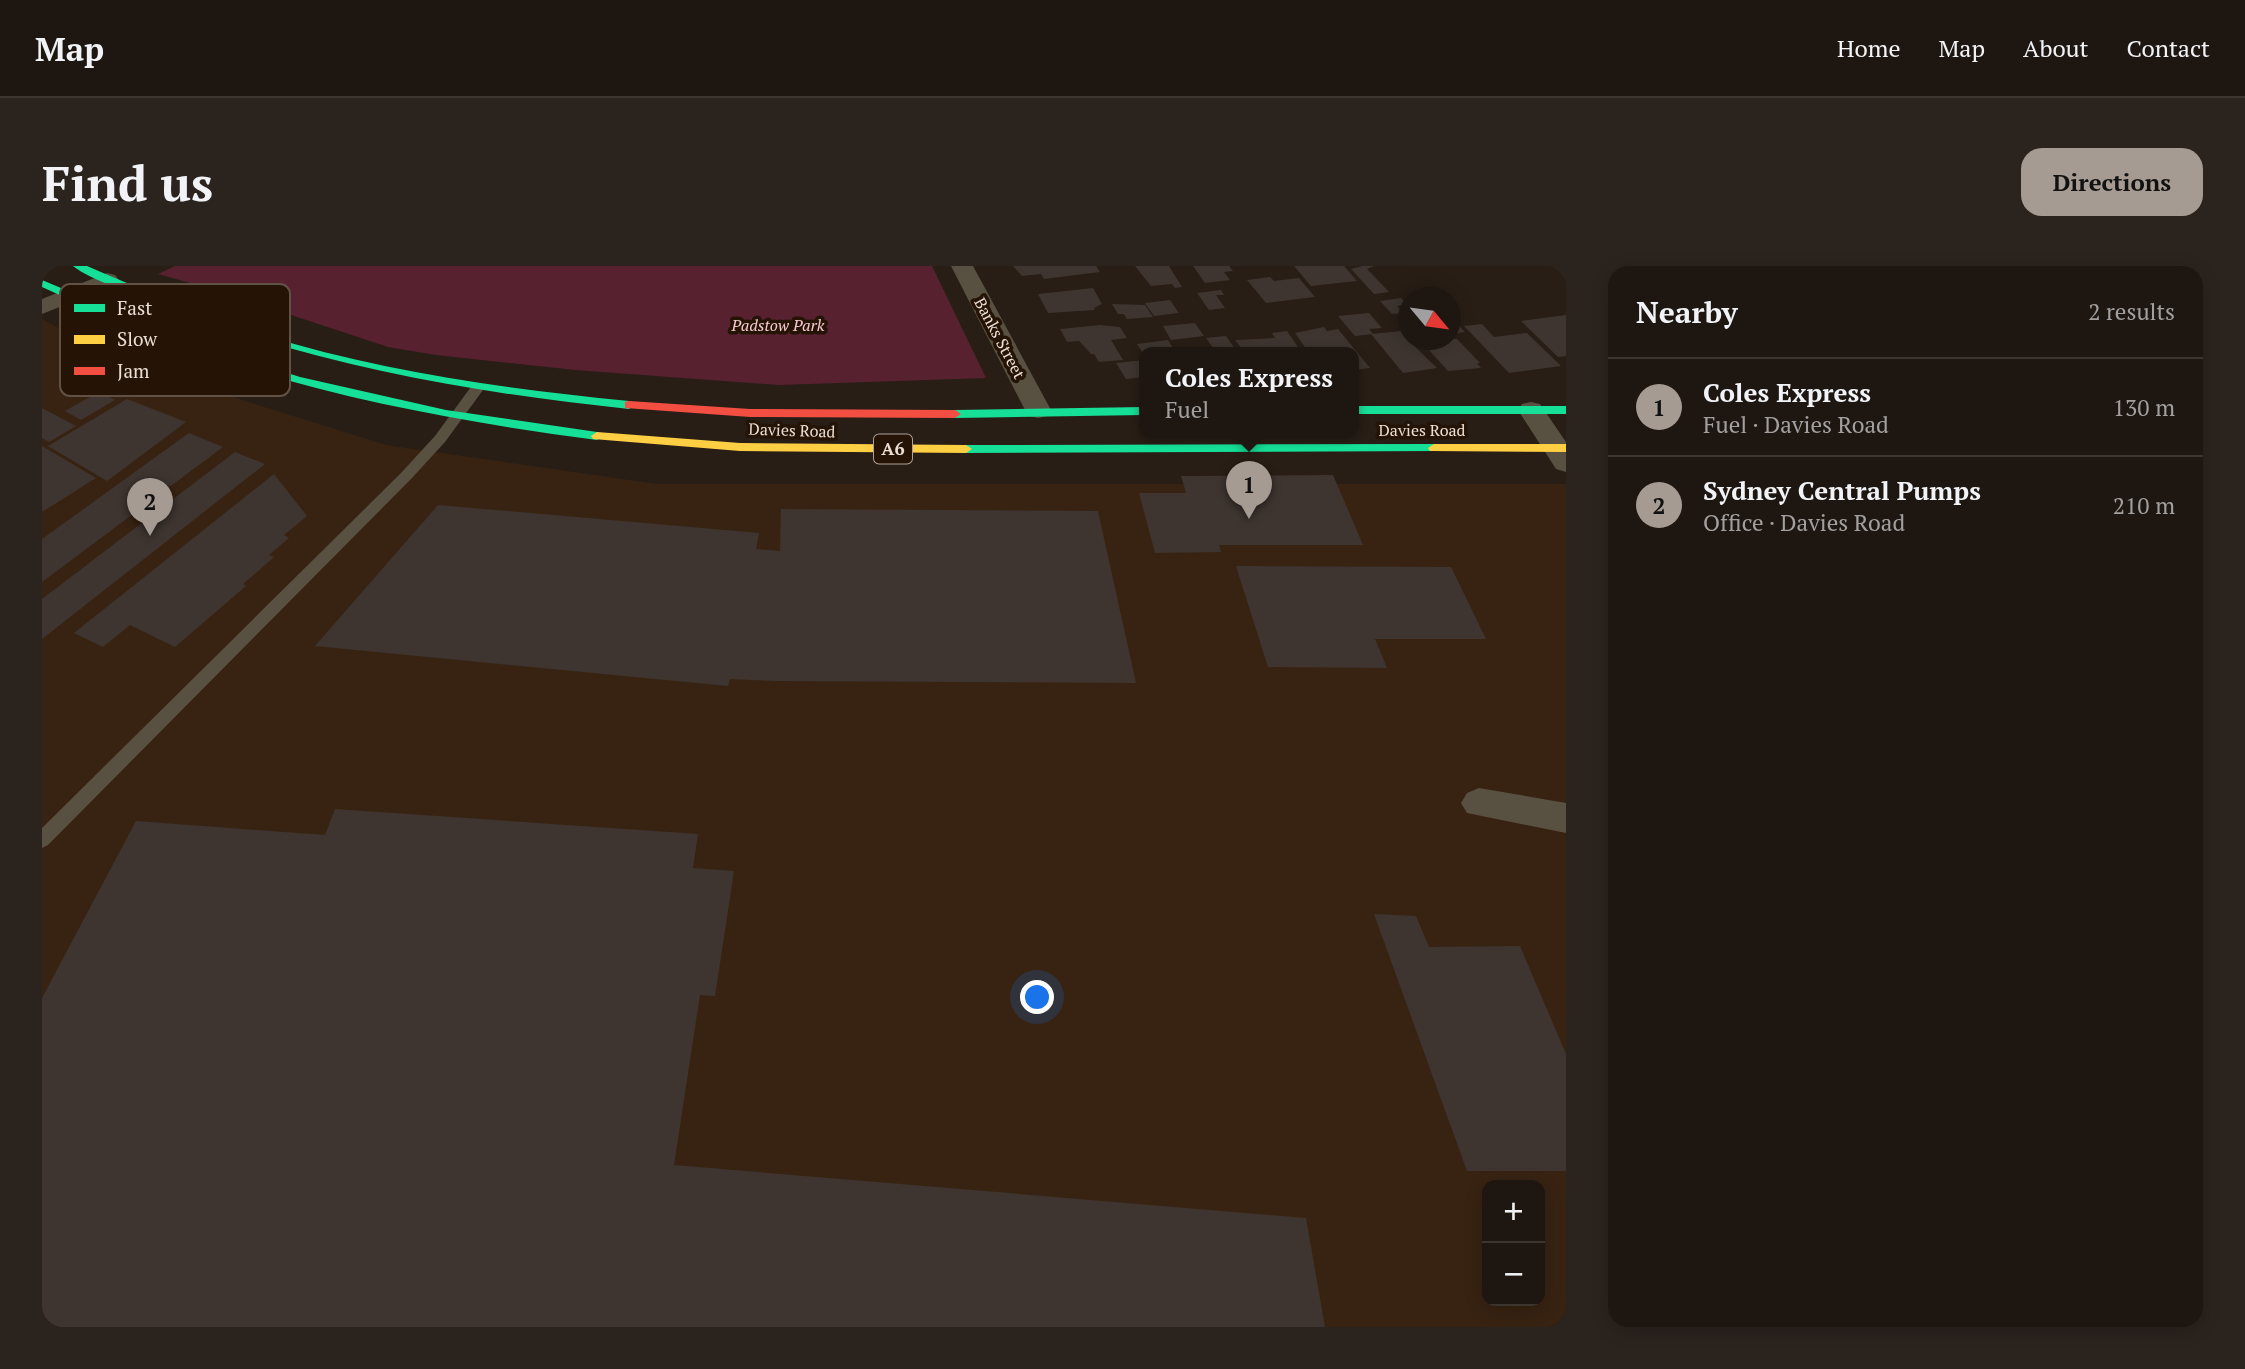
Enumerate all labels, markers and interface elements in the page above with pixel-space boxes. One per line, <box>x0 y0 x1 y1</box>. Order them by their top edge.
text: Map <box>35 27 104 70</box>
text: Home <box>1837 32 1901 64</box>
text: Map <box>1939 32 1985 64</box>
text: About <box>2023 32 2089 64</box>
text: Contact <box>2127 32 2210 64</box>
button: Directions <box>2021 148 2203 216</box>
text: Find us <box>42 150 213 215</box>
legend <box>60 284 290 396</box>
north arrow <box>1398 287 1461 350</box>
text: Nearby <box>1636 292 1738 332</box>
street label: Banks Street <box>969 293 1031 383</box>
text: Fast <box>117 295 152 320</box>
text: 2 results <box>2088 296 2175 327</box>
park label: Padstow Park <box>731 314 825 336</box>
text: Slow <box>117 326 158 351</box>
popup <box>1139 347 1359 438</box>
text: Jam <box>117 358 150 383</box>
text: Coles Express <box>1165 360 1333 394</box>
text: Coles Express <box>1703 375 1871 409</box>
text: 1 <box>1653 392 1666 423</box>
text: 130 m <box>2113 392 2175 423</box>
text: Fuel <box>1165 394 1209 425</box>
text: Fuel · Davies Road <box>1703 409 1889 440</box>
street label: Davies Road <box>748 417 836 443</box>
street label: Davies Road <box>1379 419 1466 441</box>
road number: A6 <box>874 434 912 464</box>
pin: 1 <box>1226 461 1272 519</box>
text: Sydney Central Pumps <box>1703 473 1981 507</box>
pin: 2 <box>127 478 173 536</box>
text: 2 <box>1653 490 1666 521</box>
text: 210 m <box>2113 490 2175 521</box>
text: Office · Davies Road <box>1703 507 1905 538</box>
your location <box>1020 980 1054 1014</box>
map controls <box>1482 1180 1545 1306</box>
button: + <box>1482 1180 1545 1243</box>
button: − <box>1482 1243 1545 1306</box>

